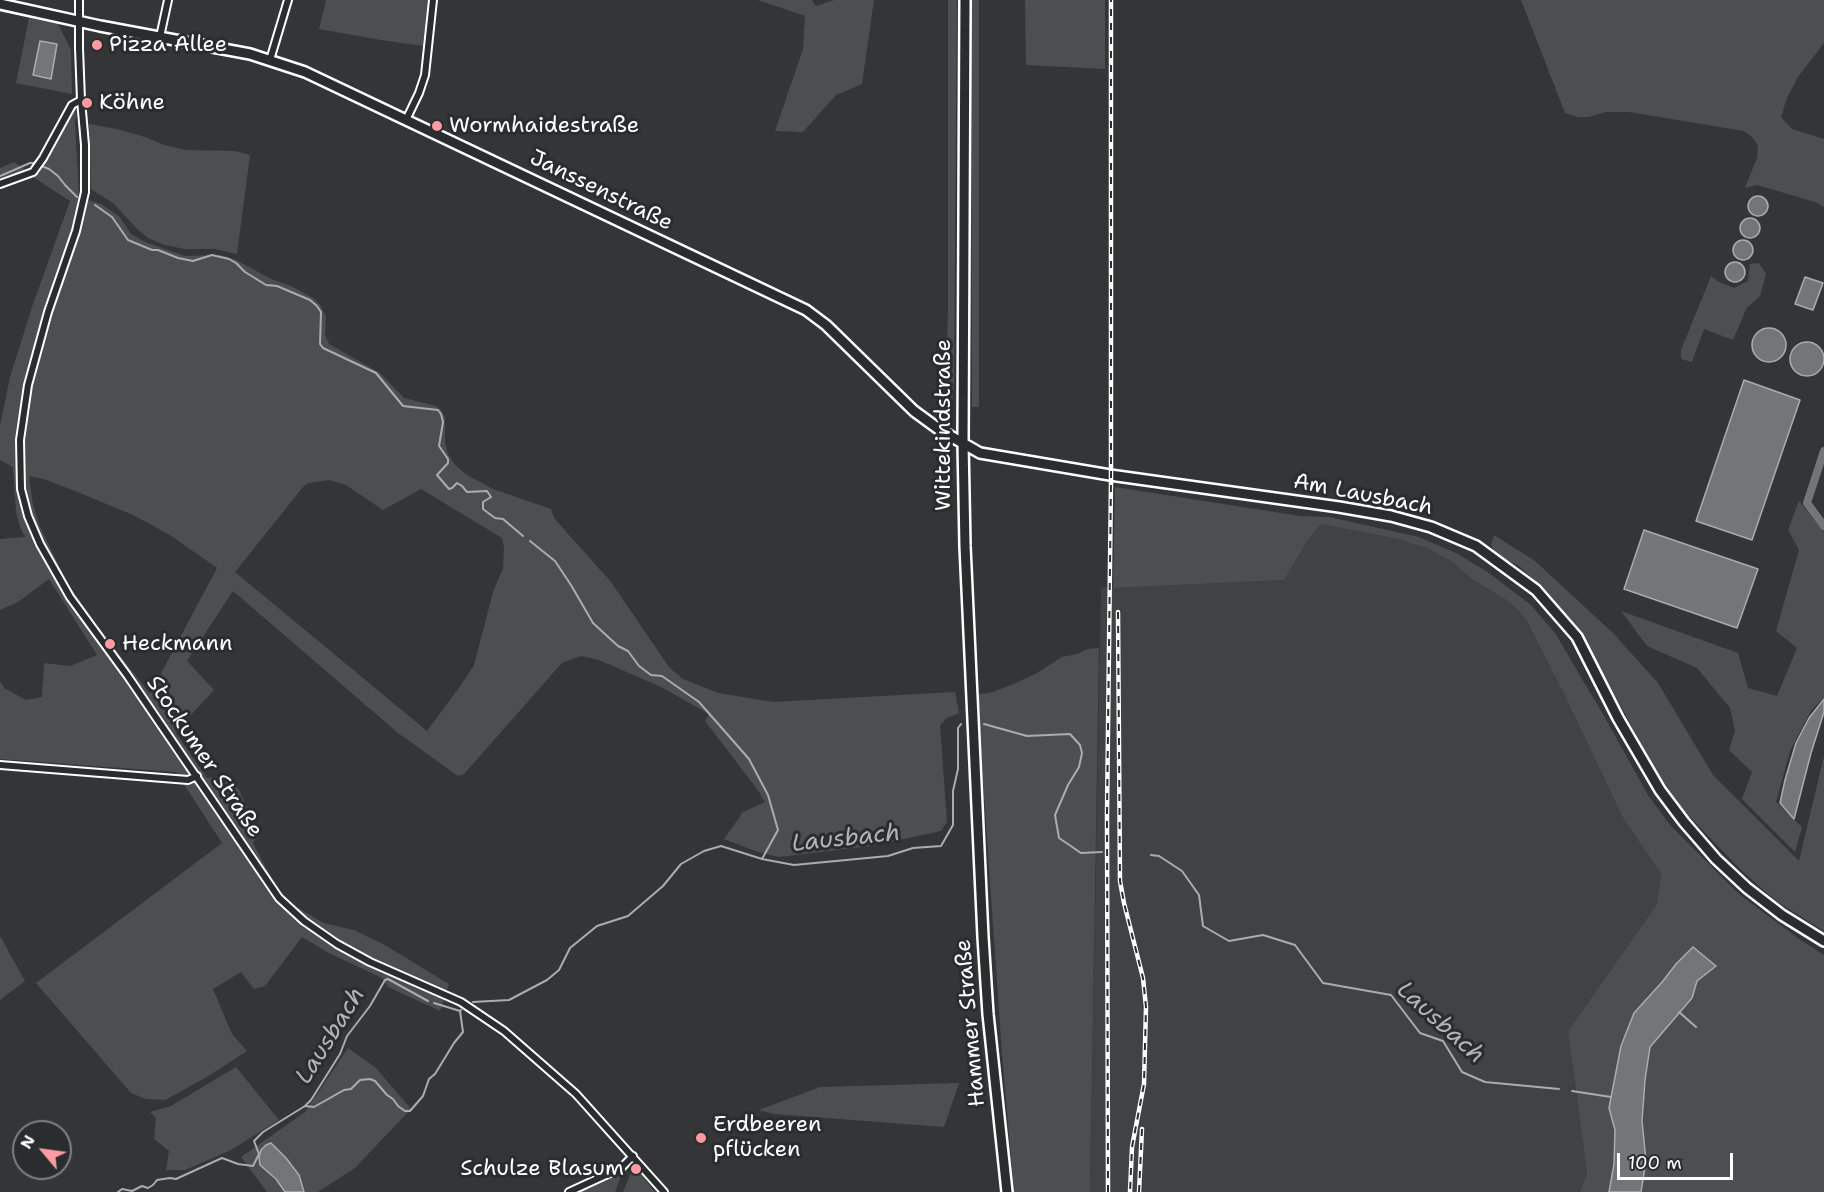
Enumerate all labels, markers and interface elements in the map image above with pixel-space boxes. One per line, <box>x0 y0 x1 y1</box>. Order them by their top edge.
place label: Pizza Allee <box>109 32 227 58</box>
marker: Pizza Allee <box>90 38 104 52</box>
place label: Köhne <box>99 90 165 116</box>
marker: Köhne <box>80 96 94 110</box>
place label: Wormhaidestraße <box>449 113 639 139</box>
marker: Wormhaidestraße <box>430 119 444 133</box>
street label: Janssenstraße <box>525 145 677 237</box>
street label: Wittekindstraße <box>931 339 957 511</box>
street label: Am Lausbach <box>1291 469 1435 521</box>
place label: Heckmann <box>122 631 232 657</box>
marker: Heckmann <box>103 637 117 651</box>
street label: Stockumer Straße <box>140 671 268 843</box>
water label: Lausbach <box>790 819 902 859</box>
street label: Hammer Straße <box>951 938 991 1108</box>
water label: Lausbach <box>1390 976 1490 1070</box>
water label: Lausbach <box>290 982 372 1090</box>
place label: Erdbeeren pflücken <box>713 1112 821 1164</box>
north arrow <box>12 1120 72 1180</box>
text: N <box>15 1131 40 1153</box>
marker: Erdbeeren pflücken <box>694 1131 708 1145</box>
scale bar <box>1620 1141 1736 1179</box>
text: 100 m <box>1628 1151 1682 1175</box>
place label: Schulze Blasum <box>460 1156 624 1182</box>
marker: Schulze Blasum <box>629 1162 643 1176</box>

